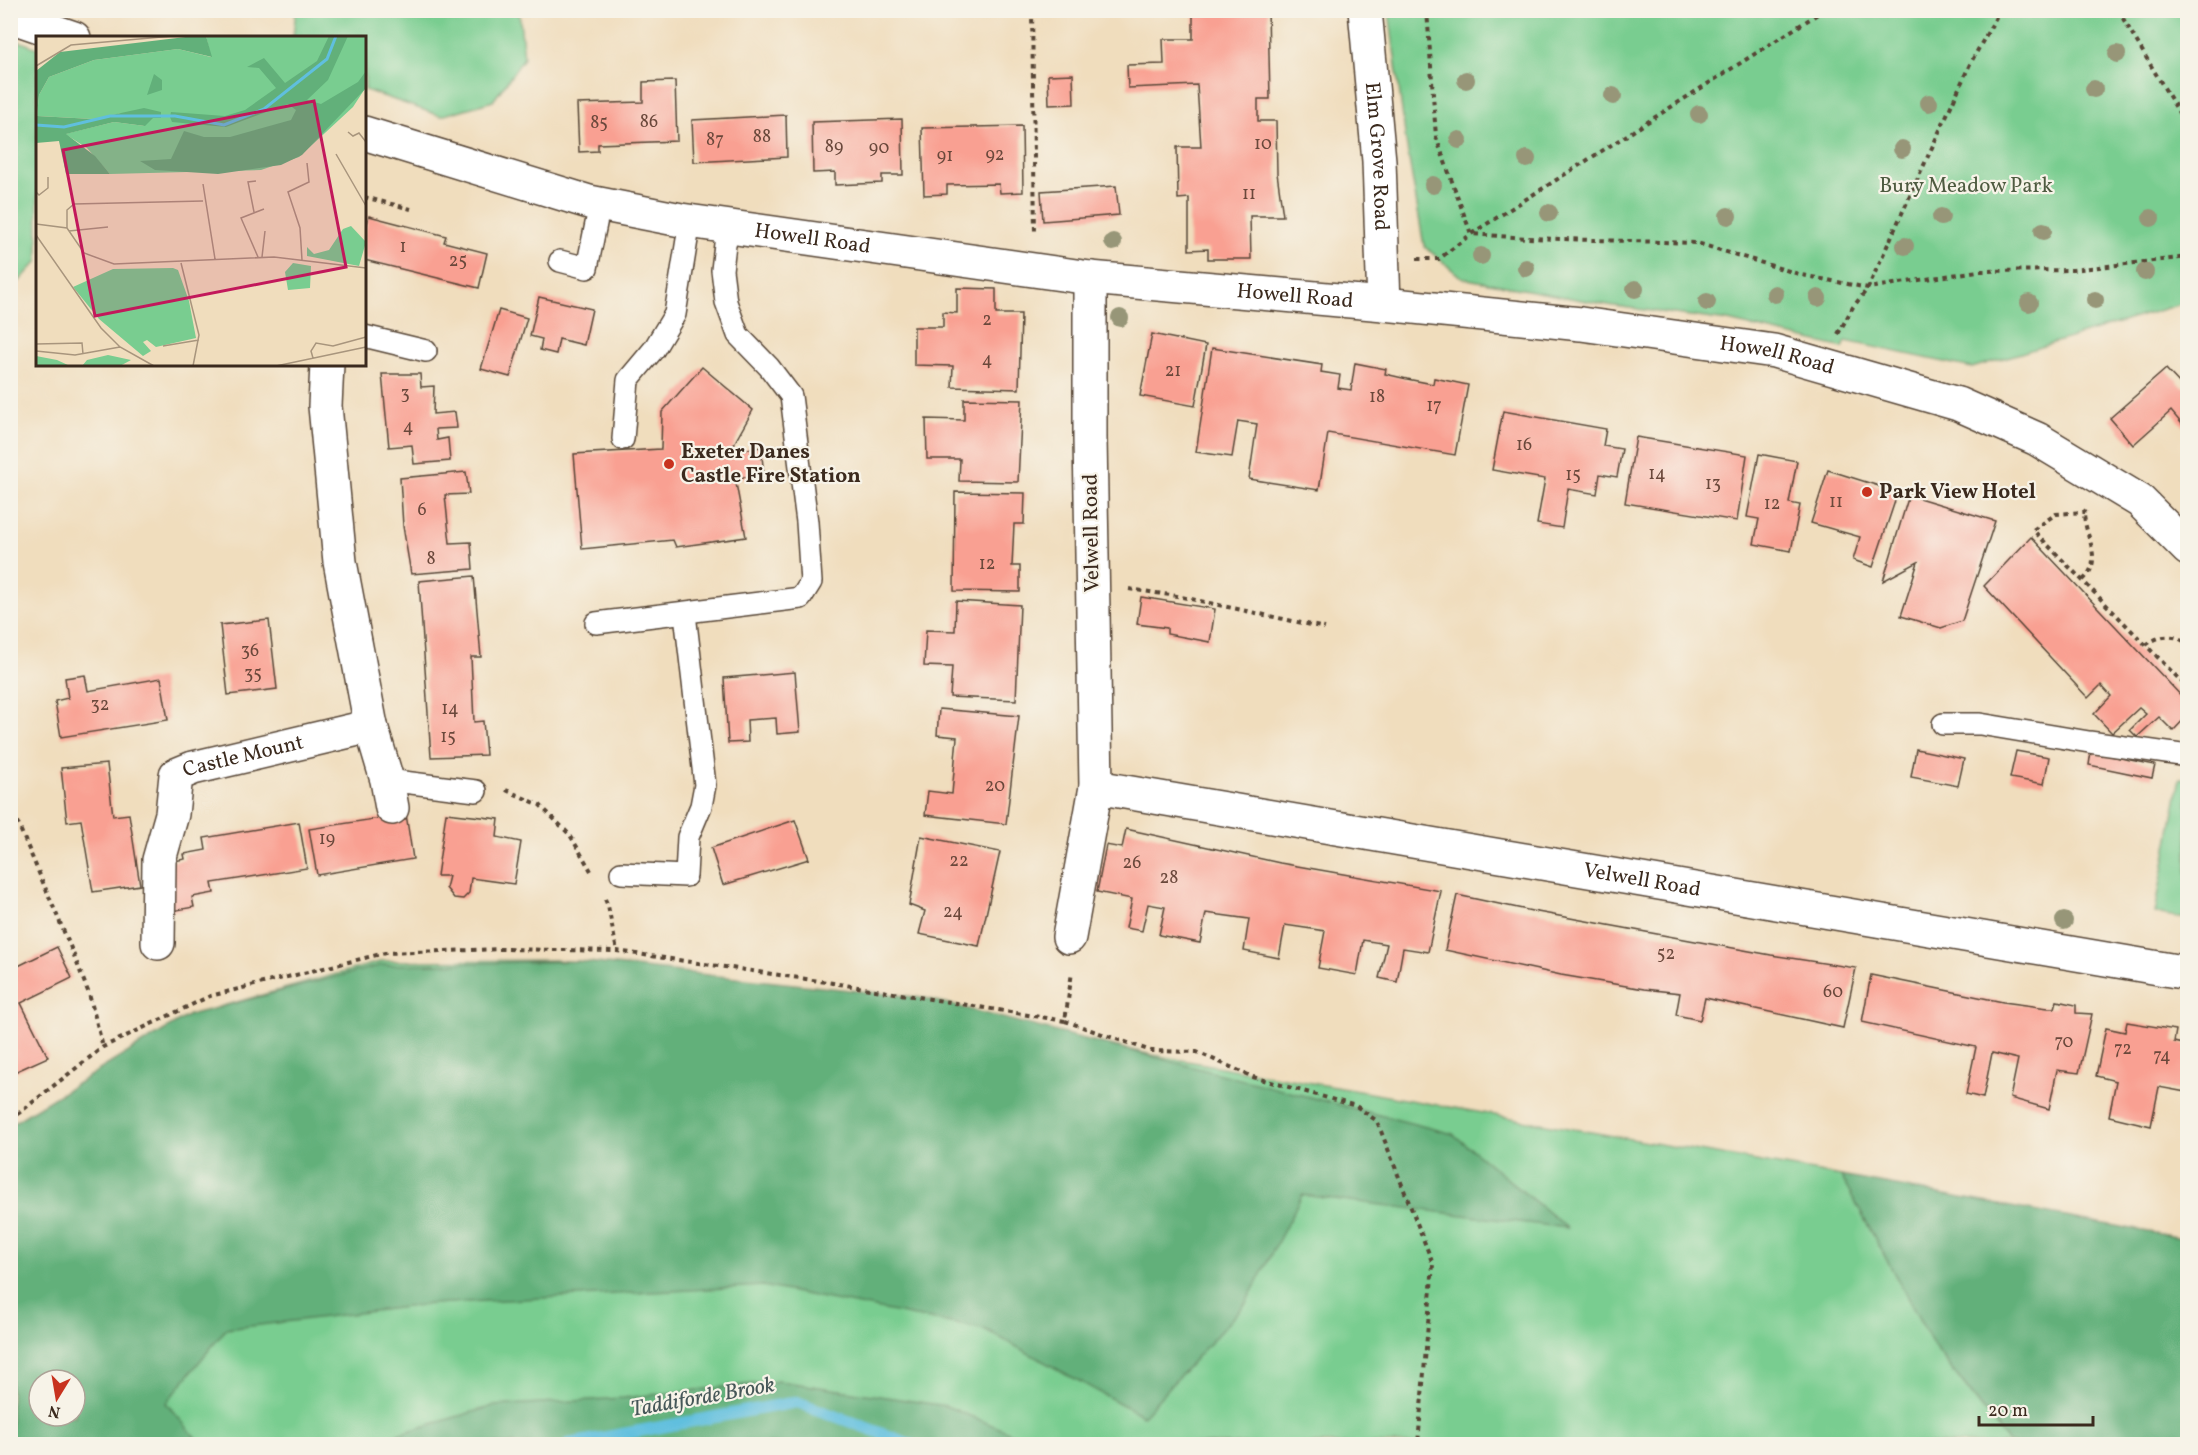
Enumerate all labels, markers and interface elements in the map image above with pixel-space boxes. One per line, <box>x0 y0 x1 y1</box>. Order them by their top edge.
inset map <box>36 36 366 366</box>
street label: Elm Grove Road <box>1357 81 1396 232</box>
house number: 86 <box>640 110 658 135</box>
house number: 85 <box>590 111 608 136</box>
house number: 88 <box>753 125 771 150</box>
house number: 87 <box>706 128 724 153</box>
house number: 10 <box>1254 132 1272 157</box>
house number: 89 <box>825 135 843 160</box>
house number: 90 <box>869 136 889 161</box>
house number: 92 <box>985 143 1005 168</box>
house number: 91 <box>937 144 953 169</box>
park label: Bury Meadow Park <box>1879 172 2053 201</box>
house number: 11 <box>1242 182 1256 207</box>
street label: Howell Road <box>753 216 873 261</box>
house number: 1 <box>400 235 406 260</box>
house number: 25 <box>449 249 467 274</box>
street label: Howell Road <box>1235 277 1355 316</box>
house number: 2 <box>982 308 992 333</box>
street label: Howell Road <box>1718 329 1838 382</box>
house number: 4 <box>982 348 992 373</box>
house number: 21 <box>1165 359 1181 384</box>
house number: 3 <box>400 382 410 407</box>
house number: 18 <box>1369 385 1385 410</box>
house number: 17 <box>1426 394 1442 419</box>
house number: 4 <box>403 415 413 440</box>
house number: 16 <box>1516 433 1532 458</box>
place label: Exeter Danes Castle Fire Station <box>681 438 861 491</box>
marker: Exeter Danes Castle Fire Station <box>662 457 676 471</box>
house number: 14 <box>1648 462 1666 487</box>
house number: 15 <box>1565 463 1581 488</box>
house number: 13 <box>1705 472 1721 497</box>
street label: Velwell Road <box>1076 473 1108 593</box>
place label: Park View Hotel <box>1879 478 2036 507</box>
marker: Park View Hotel <box>1860 485 1874 499</box>
house number: 11 <box>1829 490 1843 515</box>
house number: 12 <box>1764 492 1780 517</box>
house number: 6 <box>417 498 427 523</box>
house number: 8 <box>426 547 436 572</box>
house number: 12 <box>979 552 995 577</box>
house number: 36 <box>241 639 259 664</box>
house number: 35 <box>244 662 262 687</box>
house number: 32 <box>91 693 109 718</box>
house number: 14 <box>441 697 459 722</box>
house number: 15 <box>440 725 456 750</box>
street label: Castle Mount <box>178 728 306 785</box>
house number: 20 <box>985 774 1005 799</box>
house number: 19 <box>319 827 335 852</box>
house number: 22 <box>949 849 969 874</box>
house number: 26 <box>1123 851 1141 876</box>
street label: Velwell Road <box>1581 856 1703 904</box>
house number: 28 <box>1160 866 1178 891</box>
house number: 24 <box>943 900 963 925</box>
house number: 52 <box>1657 942 1675 967</box>
house number: 60 <box>1823 980 1843 1005</box>
house number: 70 <box>2055 1030 2074 1055</box>
house number: 72 <box>2114 1037 2132 1062</box>
house number: 74 <box>2153 1044 2171 1069</box>
north arrow <box>27 1368 87 1428</box>
water label: Taddiforde Brook <box>629 1370 777 1426</box>
scale bar <box>1979 1389 2093 1427</box>
text: N <box>46 1399 62 1423</box>
text: 20 m <box>1988 1399 2028 1424</box>

